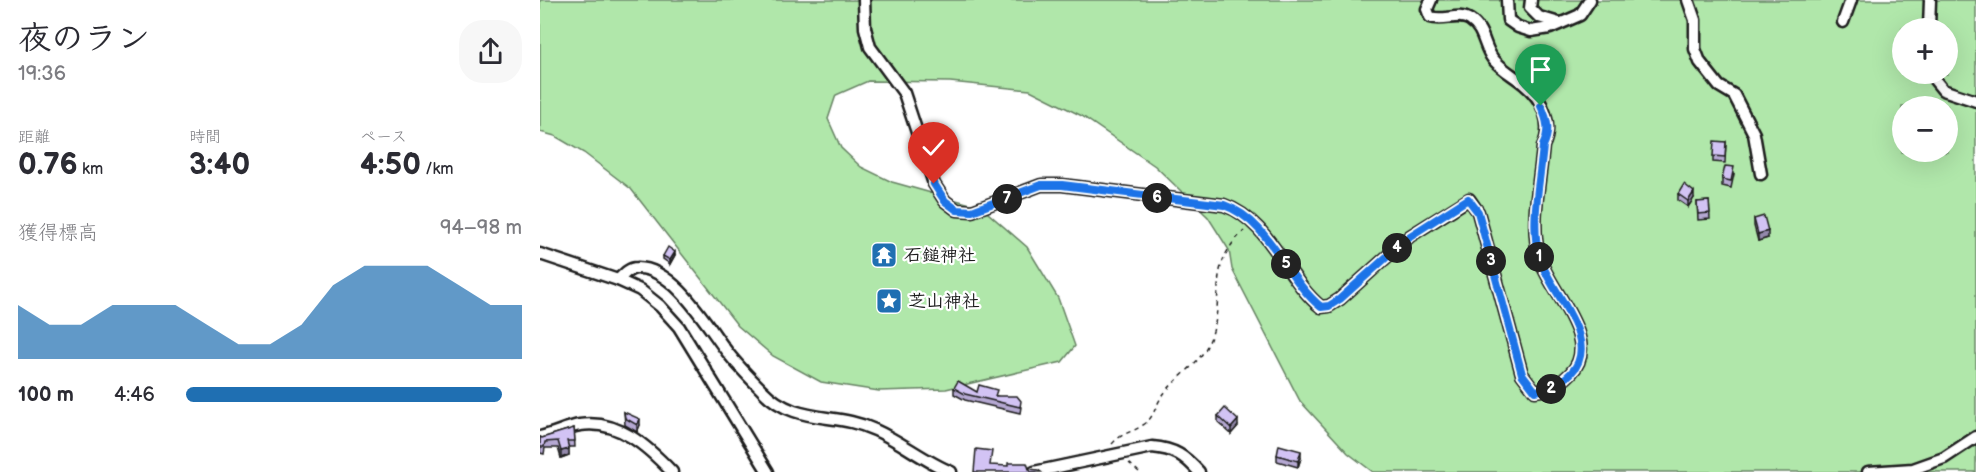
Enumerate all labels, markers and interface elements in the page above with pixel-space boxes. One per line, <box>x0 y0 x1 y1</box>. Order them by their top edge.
map controls <box>1892 18 1958 162</box>
button: + <box>1892 18 1958 84</box>
text: 夜のラン <box>18 19 150 59</box>
button: share <box>459 20 522 83</box>
pin <box>1515 44 1566 106</box>
icon: arrive <box>1524 53 1557 86</box>
text: 19:36 <box>18 62 66 86</box>
button: − <box>1892 96 1958 162</box>
pin <box>908 122 959 184</box>
text: 距離 <box>18 128 50 147</box>
text: 時間 <box>189 128 221 147</box>
text: ペース <box>360 128 407 147</box>
icon: check <box>917 131 950 164</box>
text: 0.76 <box>18 147 78 183</box>
text: 3:40 <box>189 147 250 183</box>
text: 4:50 <box>360 147 421 183</box>
text: km <box>78 160 103 179</box>
text: /km <box>421 160 454 179</box>
pin: 6 <box>1142 183 1172 213</box>
pin: 7 <box>992 184 1022 214</box>
text: 6 <box>1152 188 1162 207</box>
text: 7 <box>1003 189 1011 208</box>
text: 94–98 m <box>440 216 522 240</box>
text: 獲得標高 <box>18 221 98 245</box>
pin: 4 <box>1382 233 1412 263</box>
text: 4 <box>1392 238 1402 257</box>
temple icon: 石鎚神社 <box>869 240 899 270</box>
pin: 1 <box>1524 242 1554 272</box>
place label: 石鎚神社 <box>904 245 976 266</box>
pin: 3 <box>1476 246 1506 276</box>
text: 1 <box>1536 247 1542 266</box>
pin: 5 <box>1271 249 1301 279</box>
text: 3 <box>1486 251 1496 270</box>
text: 5 <box>1281 254 1291 273</box>
place icon: 芝山神社 <box>874 286 904 316</box>
place label: 芝山神社 <box>908 291 980 312</box>
pin: 2 <box>1536 374 1566 404</box>
text: 2 <box>1546 379 1556 398</box>
text: 100 m <box>18 383 74 407</box>
text: 4:46 <box>114 383 155 407</box>

